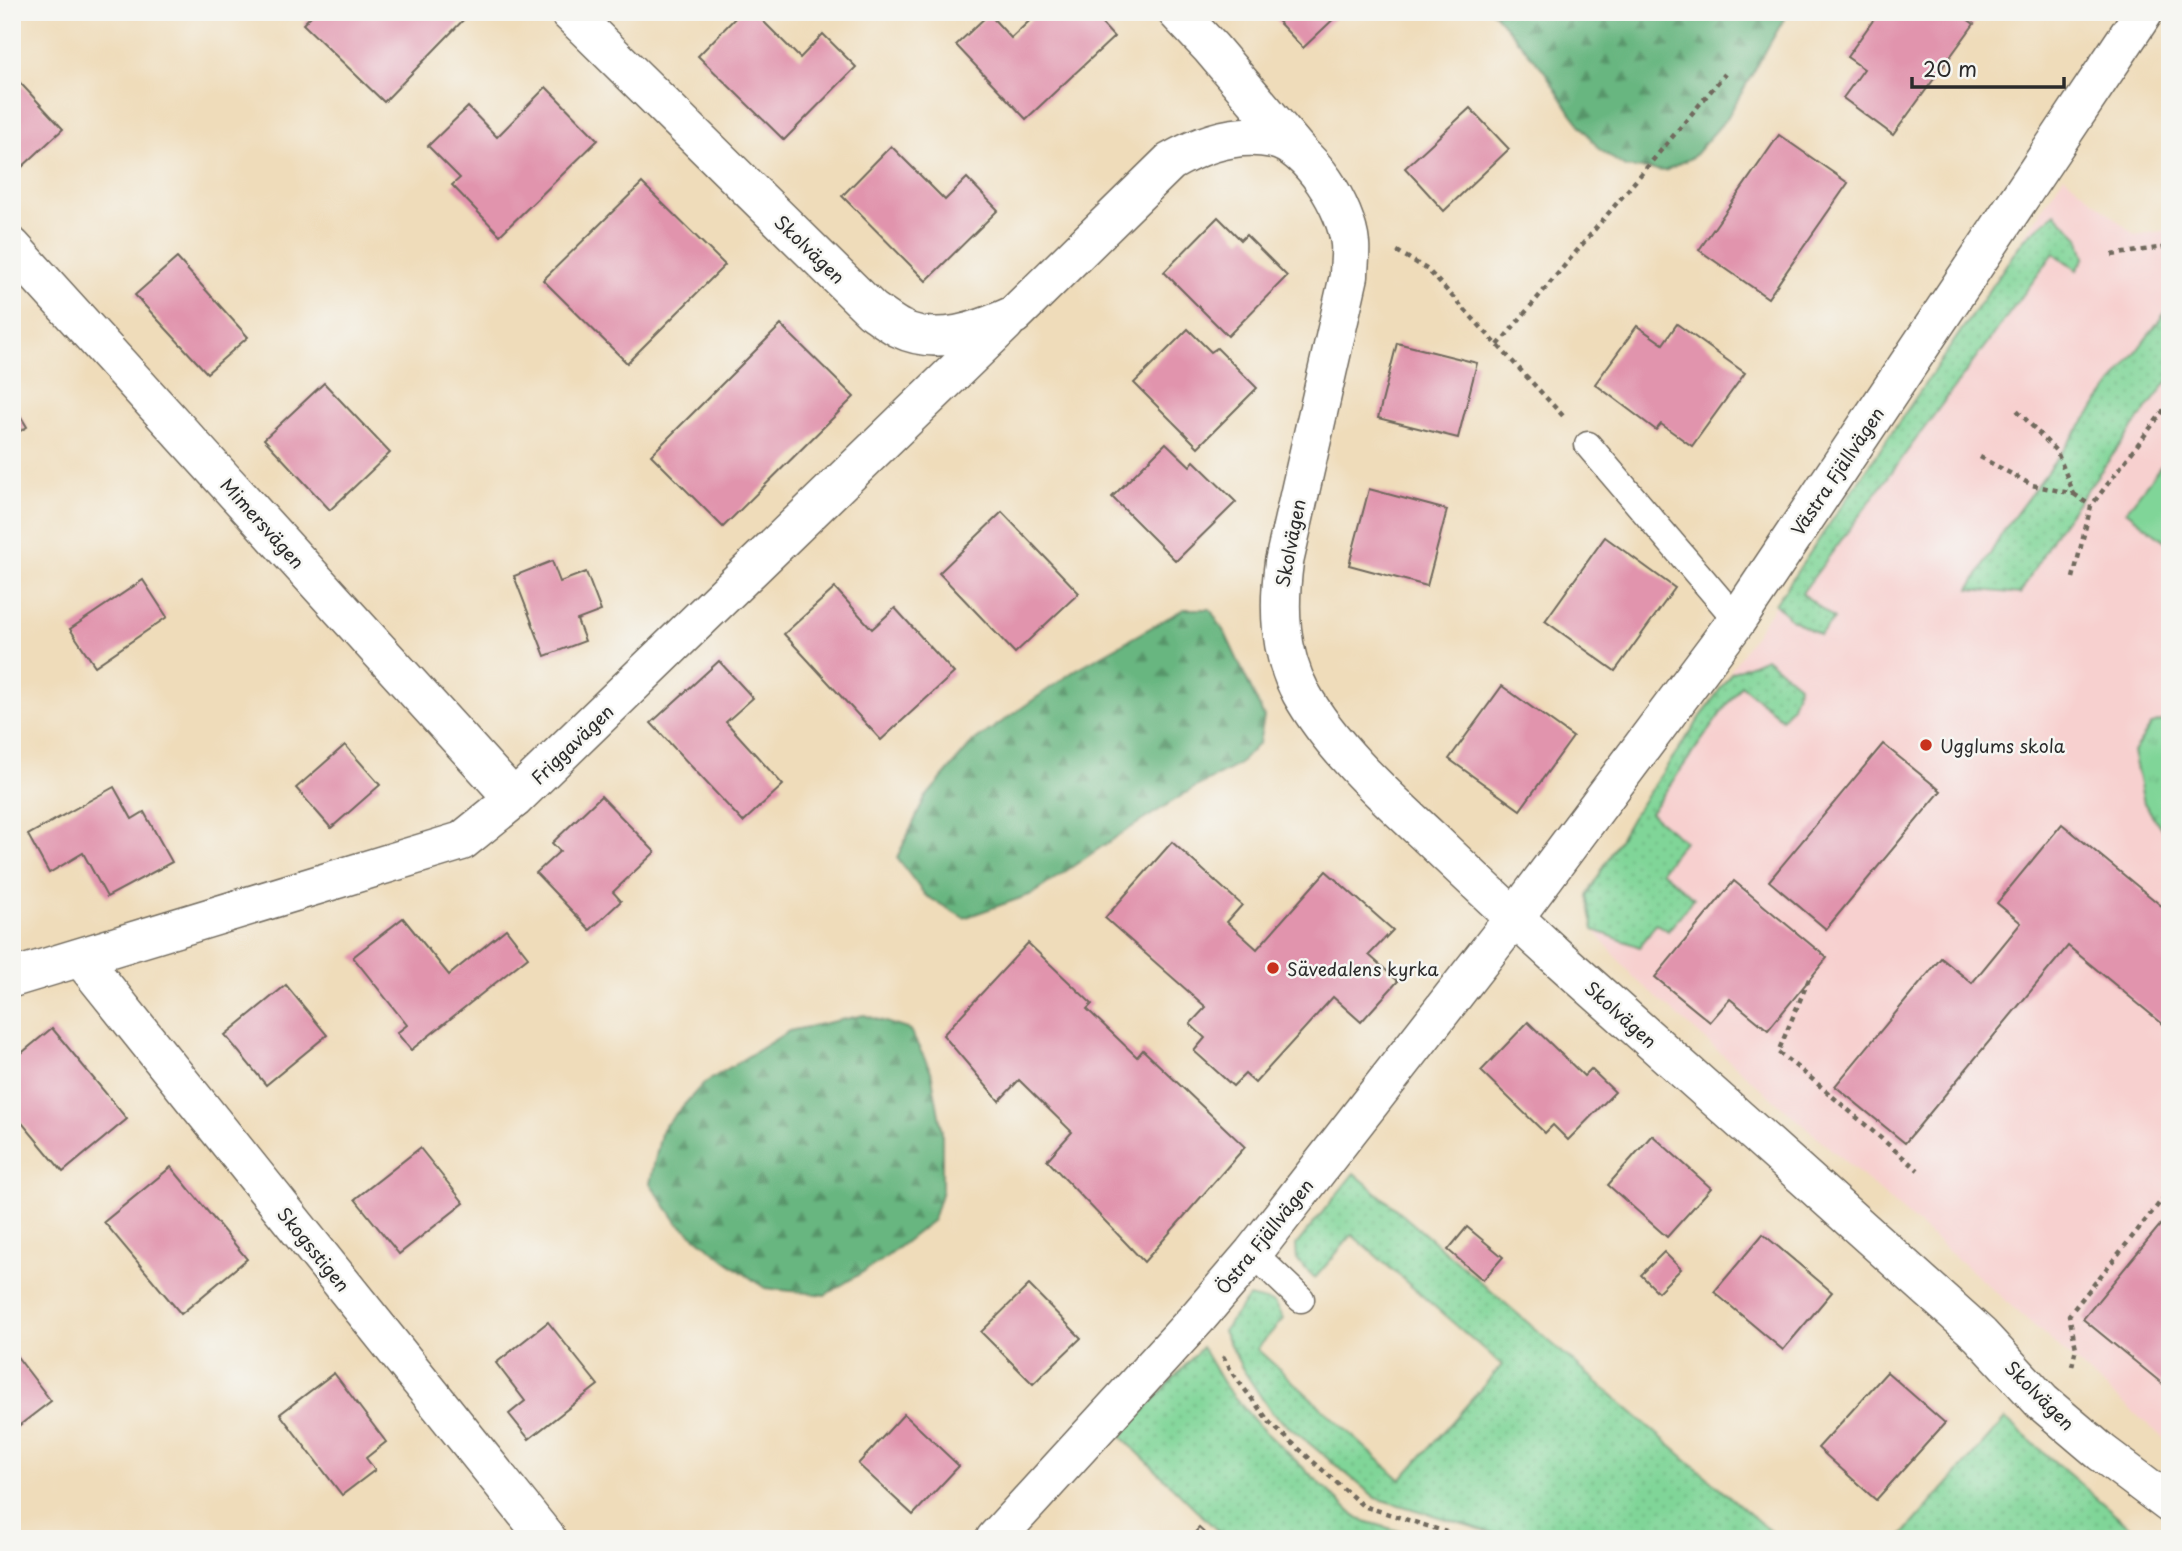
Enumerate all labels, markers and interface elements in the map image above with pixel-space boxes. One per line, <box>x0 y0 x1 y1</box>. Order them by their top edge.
scale bar <box>1912 46 2065 90</box>
text: 20 m <box>1923 52 1977 84</box>
street label: Skolvägen <box>769 208 851 290</box>
street label: Västra Fjällvägen <box>1784 401 1890 541</box>
street label: Mimersvägen <box>215 472 311 574</box>
street label: Skolvägen <box>1268 497 1312 589</box>
street label: Friggavägen <box>525 698 619 790</box>
place label: Ugglums skola <box>1940 732 2066 759</box>
marker: Ugglums skola <box>1918 737 1934 753</box>
place label: Sävedalens kyrka <box>1287 955 1439 982</box>
marker: Sävedalens kyrka <box>1265 960 1281 976</box>
street label: Skolvägen <box>1579 974 1663 1054</box>
street label: Östra Fjällvägen <box>1209 1172 1319 1300</box>
street label: Skogsstigen <box>271 1201 357 1297</box>
street label: Skolvägen <box>1999 1354 2081 1436</box>

